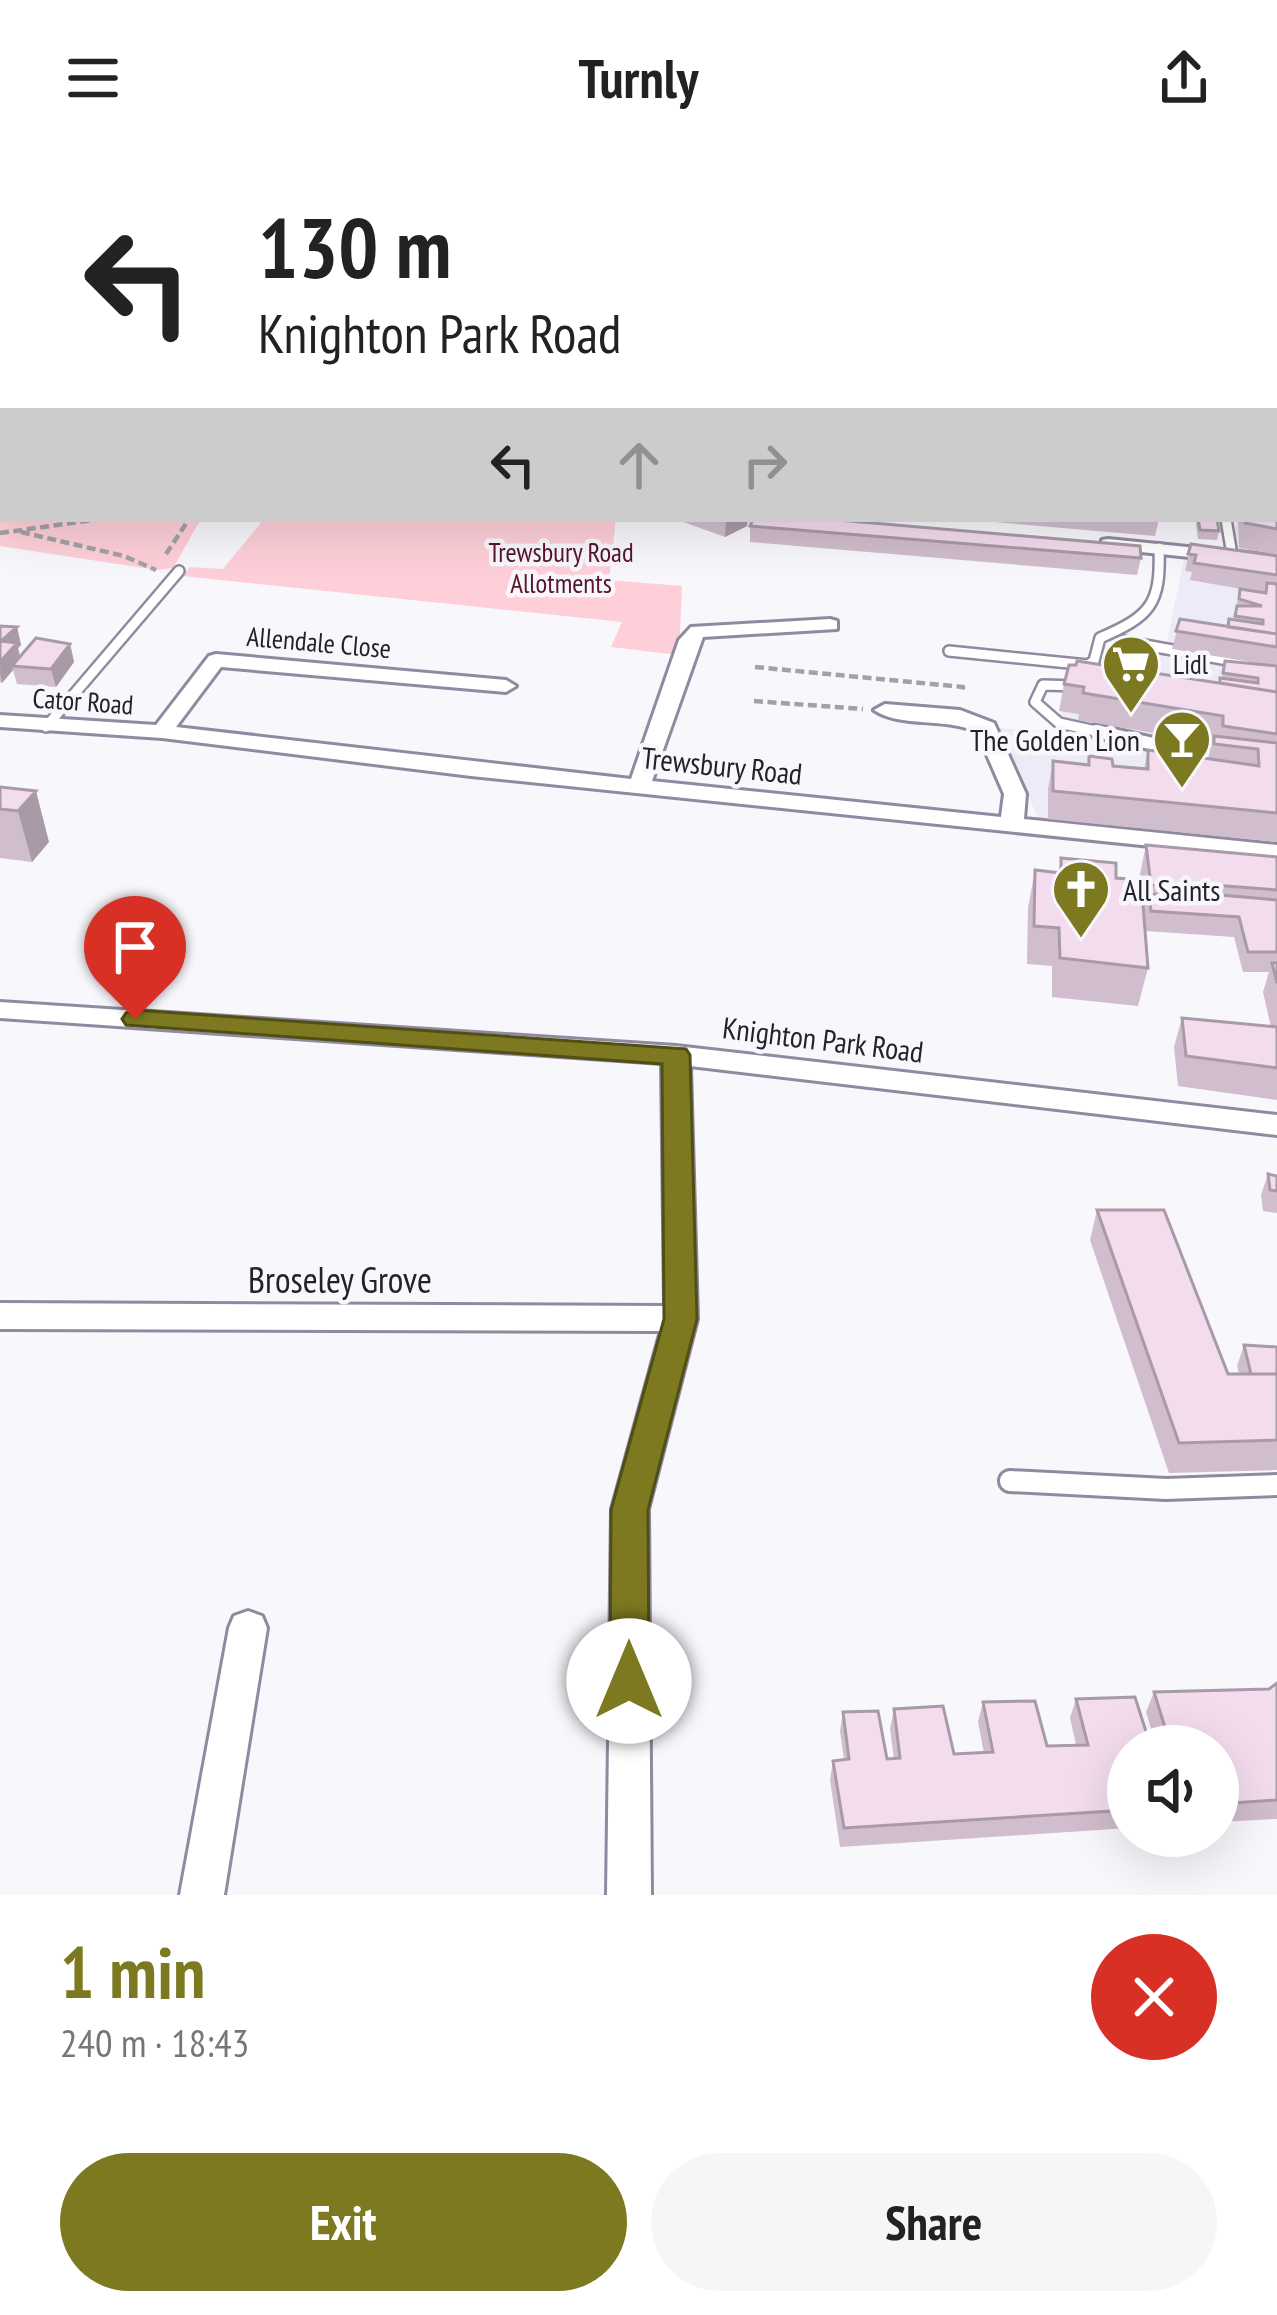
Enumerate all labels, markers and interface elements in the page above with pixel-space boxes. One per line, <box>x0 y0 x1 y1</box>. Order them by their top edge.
text: Turnly <box>579 43 698 113</box>
icon: menu <box>60 45 126 111</box>
icon: share <box>1151 45 1217 111</box>
text: 130 m <box>258 192 451 301</box>
icon: left <box>60 204 216 360</box>
text: Knighton Park Road <box>258 298 621 368</box>
icon: left <box>480 432 546 498</box>
icon: ahead <box>606 432 672 498</box>
icon: right <box>732 432 798 498</box>
park label: Trewsbury Road Allotments <box>488 535 634 600</box>
street label: Allendale Close <box>245 619 393 665</box>
supermarket icon: Lidl <box>1100 633 1162 715</box>
place label: Lidl <box>1173 647 1209 681</box>
street label: Cator Road <box>31 681 135 721</box>
bar icon: The Golden Lion <box>1151 708 1213 790</box>
place label: The Golden Lion <box>970 720 1140 759</box>
street label: Trewsbury Road <box>640 737 804 793</box>
church icon: All Saints <box>1050 858 1112 940</box>
place label: All Saints <box>1123 870 1220 909</box>
pin <box>84 896 186 1019</box>
icon: arrive <box>102 914 168 980</box>
street label: Knighton Park Road <box>720 1007 926 1071</box>
street label: Broseley Grove <box>248 1256 432 1303</box>
position arrow <box>566 1618 692 1744</box>
map controls <box>1107 1725 1239 1857</box>
button: sound <box>1107 1725 1239 1857</box>
text: 1 min <box>60 1925 205 2018</box>
button: close <box>1091 1934 1217 2060</box>
text: 240 m · 18:43 <box>60 2017 249 2068</box>
button: Exit <box>60 2153 627 2291</box>
button: Share <box>651 2153 1217 2291</box>

